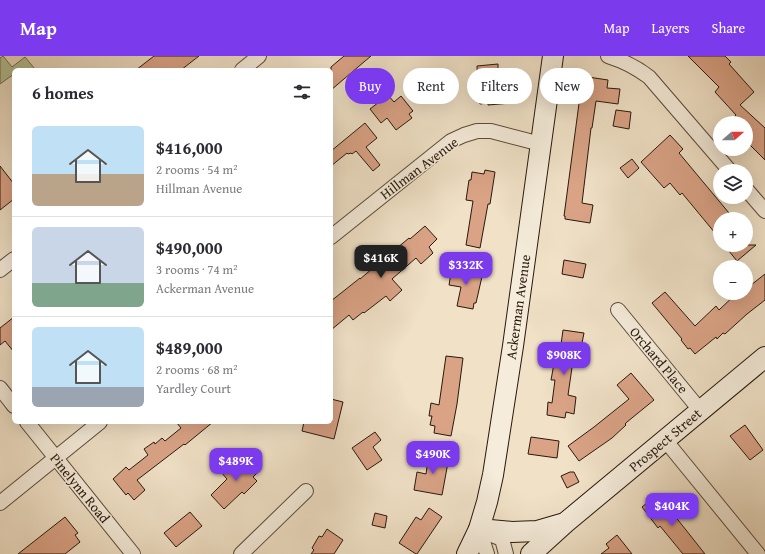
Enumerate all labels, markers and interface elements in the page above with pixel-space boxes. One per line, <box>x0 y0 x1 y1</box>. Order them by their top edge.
text: Map <box>20 14 57 42</box>
text: Map <box>604 18 630 38</box>
text: Layers <box>652 18 690 38</box>
text: Share <box>712 18 745 38</box>
chip: Buy <box>345 68 395 104</box>
chip: Rent <box>403 68 459 104</box>
chip: Filters <box>467 68 532 104</box>
chip: New <box>540 68 594 104</box>
text: 6 homes <box>32 80 94 105</box>
icon: filters <box>291 81 313 103</box>
north arrow <box>713 116 753 156</box>
map controls <box>713 116 753 300</box>
street label: Hillman Avenue <box>376 132 463 204</box>
text: $416,000 <box>156 135 222 160</box>
icon: home <box>64 142 112 190</box>
text: 2 rooms · 54 m² <box>156 160 238 179</box>
button: layers <box>713 164 753 204</box>
text: Hillman Avenue <box>156 179 242 198</box>
button: + <box>713 212 753 252</box>
text: $490,000 <box>156 235 222 260</box>
icon: home <box>64 243 112 291</box>
pin: $416K <box>353 245 409 279</box>
text: $416K <box>363 248 399 267</box>
pin: $332K <box>438 252 494 286</box>
street label: Ackerman Avenue <box>501 253 535 361</box>
text: $332K <box>448 255 484 274</box>
text: 3 rooms · 74 m² <box>156 260 238 279</box>
button: − <box>713 260 753 300</box>
text: Ackerman Avenue <box>156 279 254 298</box>
street label: Orchard Place <box>625 322 693 398</box>
text: $489,000 <box>156 335 222 360</box>
pin: $908K <box>536 342 592 376</box>
icon: home <box>64 343 112 391</box>
text: $908K <box>546 345 582 364</box>
text: 2 rooms · 68 m² <box>156 360 238 379</box>
text: Yardley Court <box>156 379 231 398</box>
street label: Prospect Street <box>624 404 706 476</box>
pin: $490K <box>405 441 461 475</box>
text: $490K <box>415 444 451 463</box>
pin: $489K <box>208 448 264 482</box>
street label: Pinelynn Road <box>46 449 115 528</box>
text: $489K <box>218 451 254 470</box>
pin: $404K <box>644 493 700 527</box>
text: $404K <box>654 496 690 515</box>

